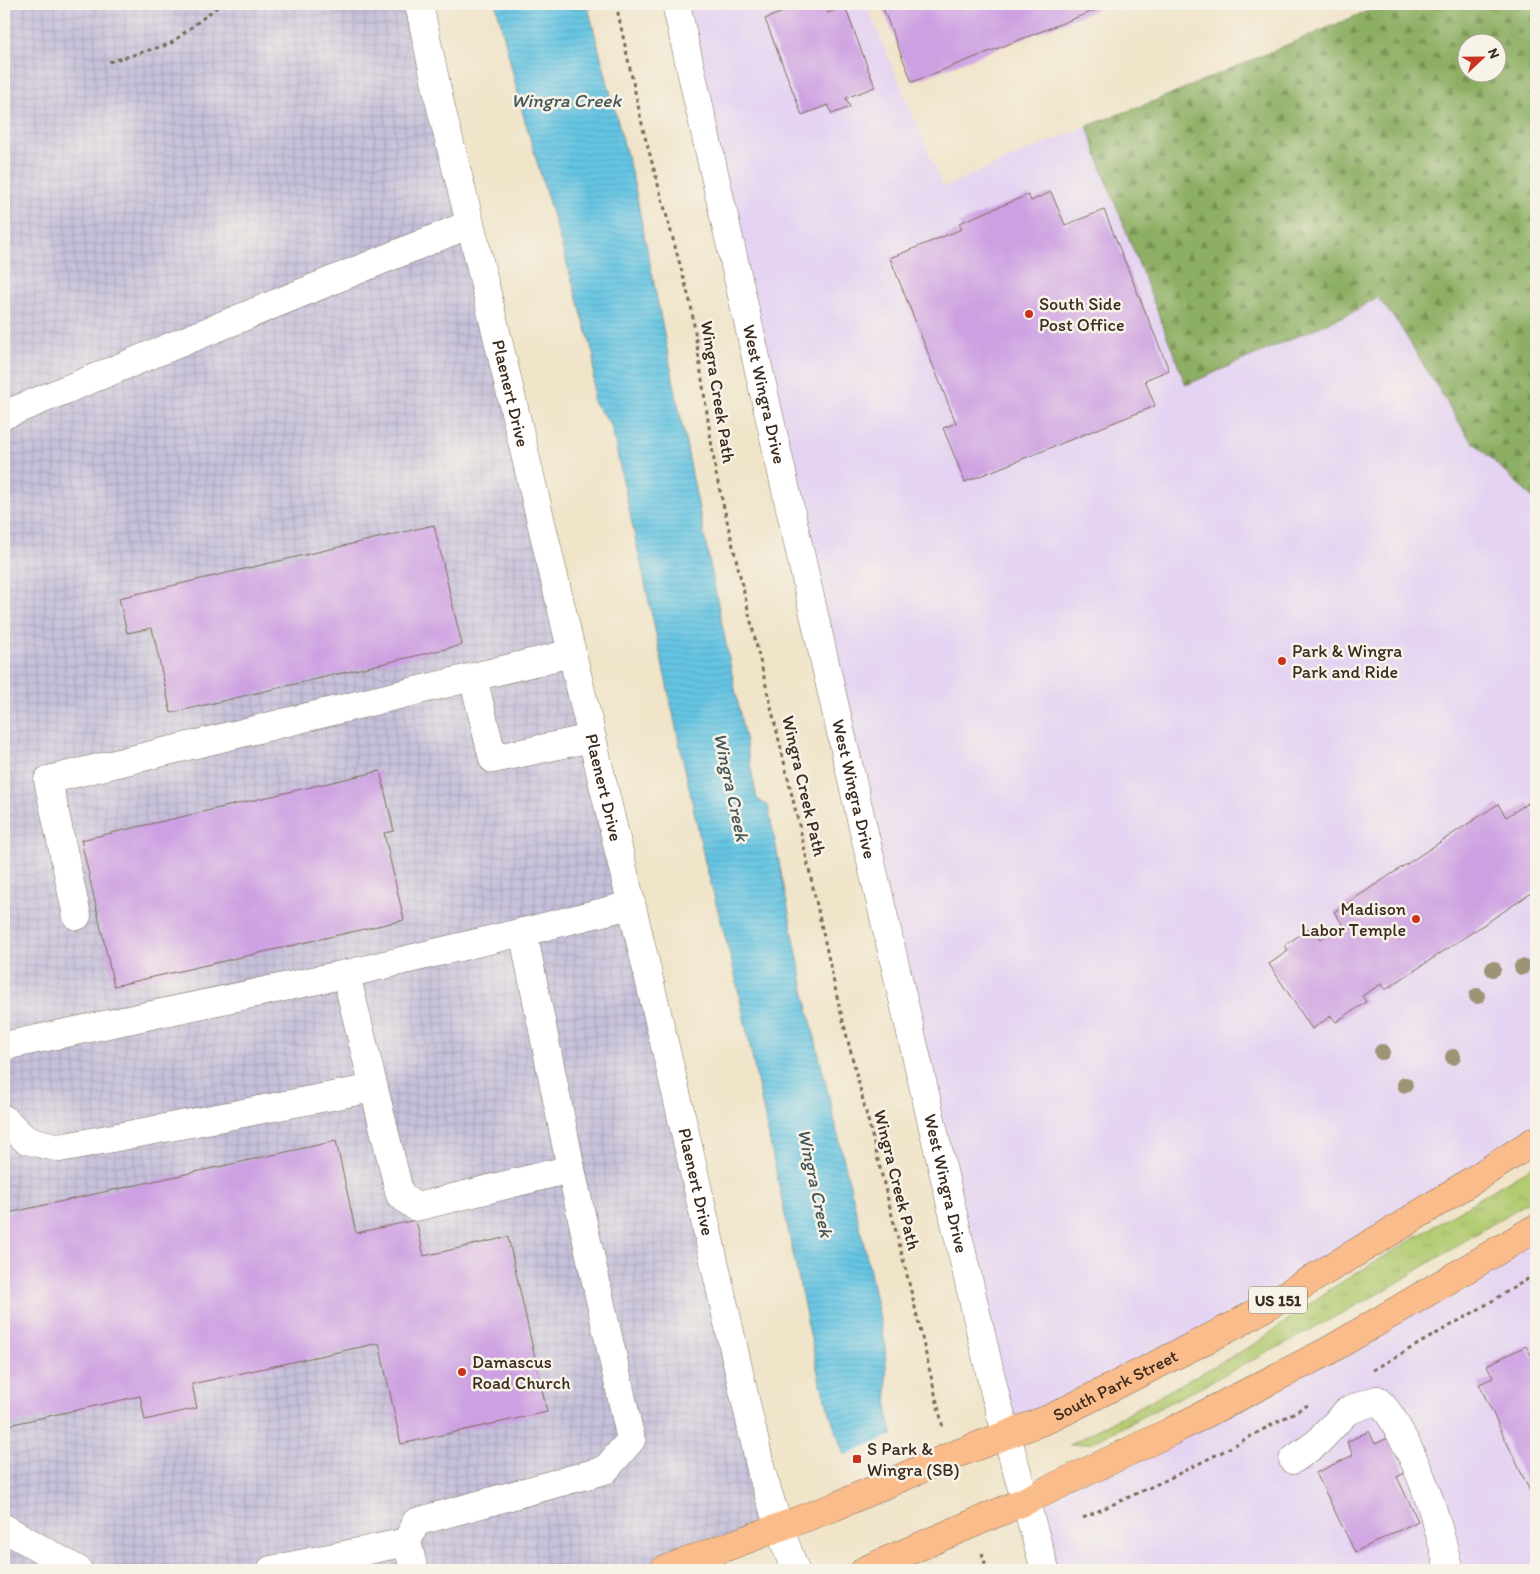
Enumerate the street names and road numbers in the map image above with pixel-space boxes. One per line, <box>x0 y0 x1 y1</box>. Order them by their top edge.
street label: Wingra Creek Path <box>696 319 740 465</box>
street label: West Wingra Drive <box>738 322 791 466</box>
street label: Plaenert Drive <box>487 337 534 449</box>
street label: Wingra Creek Path <box>777 713 831 859</box>
street label: West Wingra Drive <box>827 717 881 861</box>
street label: Plaenert Drive <box>580 731 627 843</box>
street label: Wingra Creek Path <box>869 1107 925 1253</box>
street label: West Wingra Drive <box>919 1112 973 1255</box>
street label: Plaenert Drive <box>673 1126 719 1238</box>
road number: US 151 <box>1249 1286 1307 1314</box>
street label: South Park Street <box>1049 1345 1182 1426</box>

